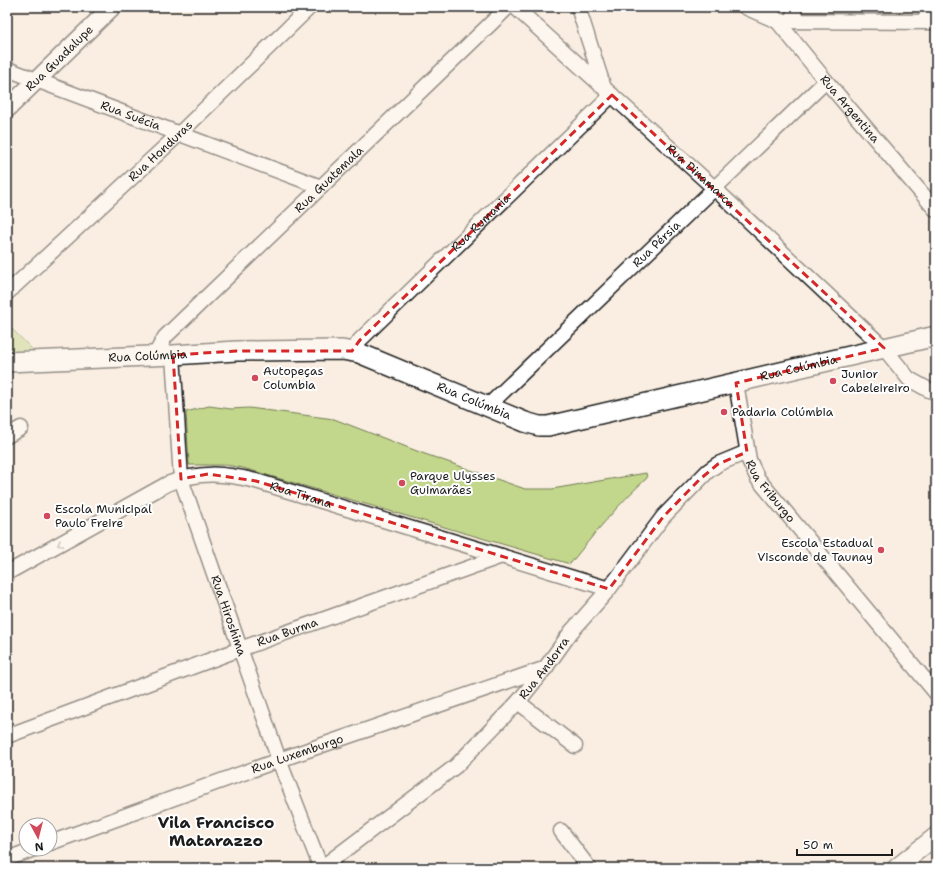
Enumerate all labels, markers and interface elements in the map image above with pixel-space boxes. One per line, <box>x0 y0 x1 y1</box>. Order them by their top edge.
street label: Rua Guadalupe <box>22 21 97 95</box>
street label: Rua Argentina <box>816 72 884 147</box>
street label: Rua Suécia <box>98 97 163 134</box>
street label: Rua Honduras <box>125 117 196 185</box>
street label: Rua Dinamarca <box>663 140 739 212</box>
street label: Rua Guatemala <box>291 142 367 216</box>
street label: Rua Rumania <box>448 190 514 255</box>
street label: Rua Pérsia <box>629 217 684 271</box>
street label: Rua Colúmbia <box>108 346 188 366</box>
street label: Rua Colúmbia <box>758 351 839 385</box>
place label: Autopeças Columbia <box>263 363 323 393</box>
place label: Junior Cabeleireiro <box>841 366 910 396</box>
marker: Autopeças Columbia <box>250 373 260 383</box>
marker: Junior Cabeleireiro <box>828 376 838 386</box>
street label: Rua Colúmbia <box>434 378 514 424</box>
place label: Padaria Colúmbia <box>732 404 834 420</box>
marker: Padaria Colúmbia <box>719 407 729 417</box>
street label: Rua Friburgo <box>742 457 799 526</box>
place label: Parque Ulysses Guimarães <box>410 468 496 498</box>
street label: Rua Tirana <box>268 478 334 512</box>
marker: Parque Ulysses Guimarães <box>397 478 407 488</box>
place label: Escola Municipal Paulo Freire <box>55 501 152 531</box>
marker: Escola Municipal Paulo Freire <box>42 511 52 521</box>
place label: Escola Estadual Visconde de Taunay <box>757 535 873 565</box>
one-way arrow <box>57 539 64 546</box>
marker: Escola Estadual Visconde de Taunay <box>876 545 886 555</box>
street label: Rua Hiroshima <box>207 573 250 659</box>
street label: Rua Burma <box>255 614 320 650</box>
street label: Rua Andorra <box>515 633 573 703</box>
street label: Rua Luxemburgo <box>249 730 346 777</box>
district label: Vila Francisco Matarazzo <box>158 812 274 851</box>
north arrow <box>18 817 58 857</box>
scale bar <box>797 831 892 857</box>
text: 50 m <box>803 837 833 853</box>
text: N <box>34 838 44 854</box>

